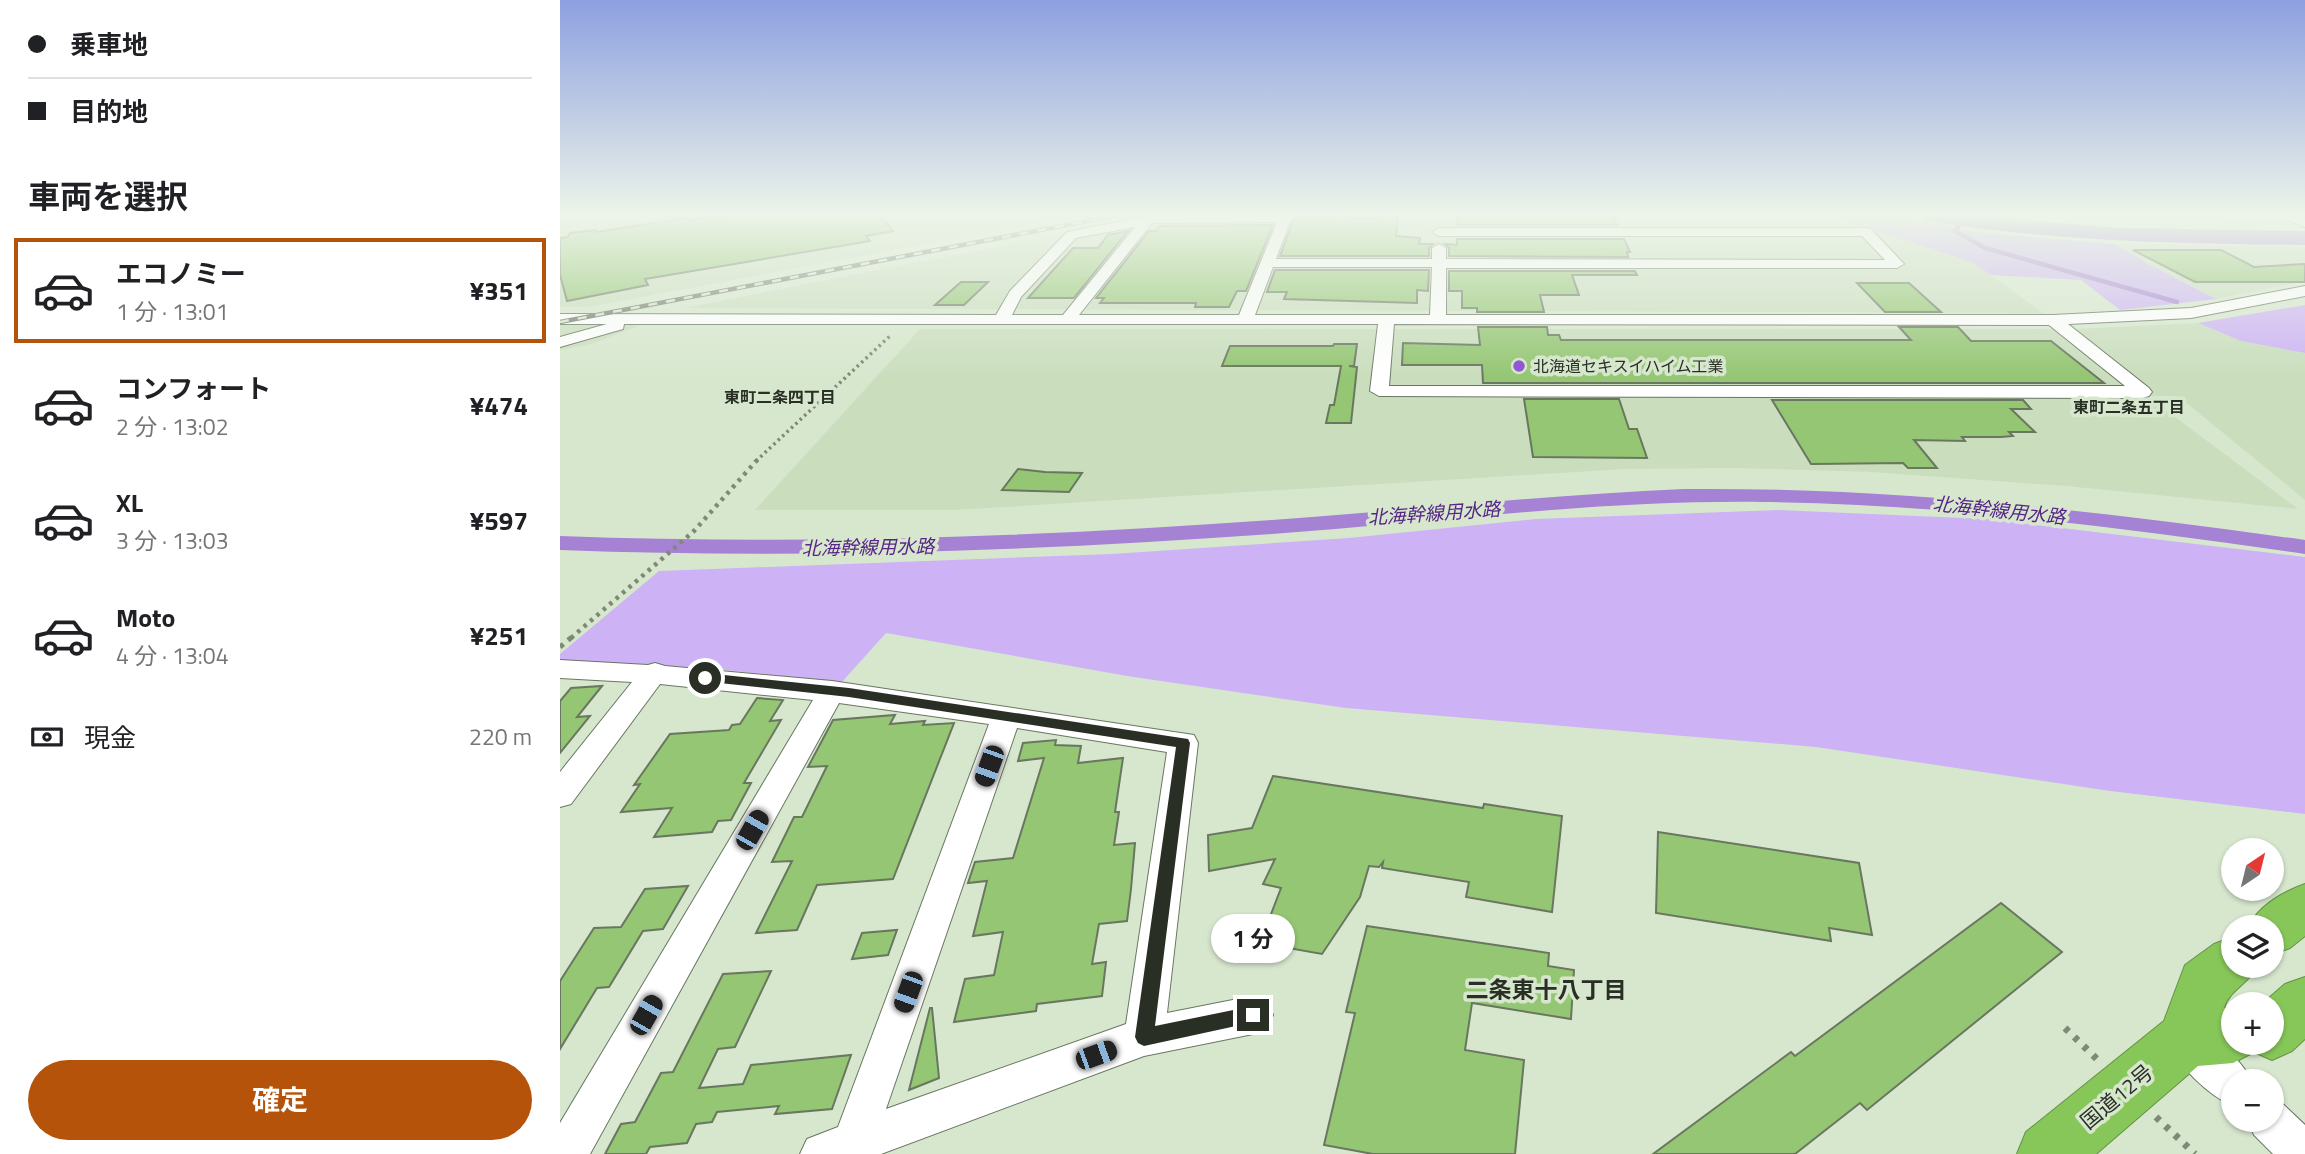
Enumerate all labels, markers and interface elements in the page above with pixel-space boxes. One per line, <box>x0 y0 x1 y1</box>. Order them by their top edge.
text: 乗車地 <box>70 25 148 64</box>
text: 目的地 <box>70 92 148 131</box>
text: 車両を選択 <box>28 172 188 220</box>
text: エコノミー <box>116 254 246 293</box>
icon: car <box>32 259 95 322</box>
text: ¥351 <box>470 271 528 310</box>
text: 1 分 · 13:01 <box>116 294 229 329</box>
place label: 北海道セキスイハイム工業 <box>1533 354 1724 378</box>
marker: 北海道セキスイハイム工業 <box>1511 358 1527 374</box>
text: コンフォート <box>116 369 271 408</box>
icon: car <box>32 374 95 437</box>
district label: 東町二条四丁目 <box>724 385 836 409</box>
text: ¥474 <box>470 386 528 425</box>
district label: 東町二条五丁目 <box>2073 395 2185 419</box>
text: 2 分 · 13:02 <box>116 409 229 444</box>
text: XL <box>116 483 143 522</box>
water label: 北海幹線用水路 <box>1931 488 2069 531</box>
icon: car <box>32 489 95 552</box>
water label: 北海幹線用水路 <box>1367 493 1503 532</box>
text: ¥597 <box>470 501 528 540</box>
text: 3 分 · 13:03 <box>116 523 229 558</box>
water label: 北海幹線用水路 <box>801 531 937 562</box>
text: Moto <box>116 598 175 637</box>
icon: car <box>32 604 95 667</box>
text: ¥251 <box>470 616 528 655</box>
text: 4 分 · 13:04 <box>116 638 229 673</box>
route start <box>689 662 721 694</box>
icon: cash <box>28 718 66 756</box>
text: 現金 <box>84 718 136 757</box>
text: 220 m <box>469 719 532 754</box>
car <box>972 743 1007 789</box>
car <box>733 807 772 853</box>
north arrow <box>2221 838 2284 901</box>
map controls <box>2221 838 2284 1132</box>
callout: 1 分 <box>1211 914 1295 962</box>
button: layers <box>2221 915 2284 978</box>
text: 1 分 <box>1233 921 1273 956</box>
car <box>891 969 926 1015</box>
district label: 二条東十八丁目 <box>1466 972 1627 1007</box>
car <box>627 992 666 1038</box>
button: + <box>2221 992 2284 1055</box>
route end <box>1237 999 1269 1031</box>
car <box>1073 1038 1120 1072</box>
street label: 国道12号 <box>2073 1056 2160 1136</box>
button: 確定 <box>28 1060 532 1140</box>
button: − <box>2221 1069 2284 1132</box>

